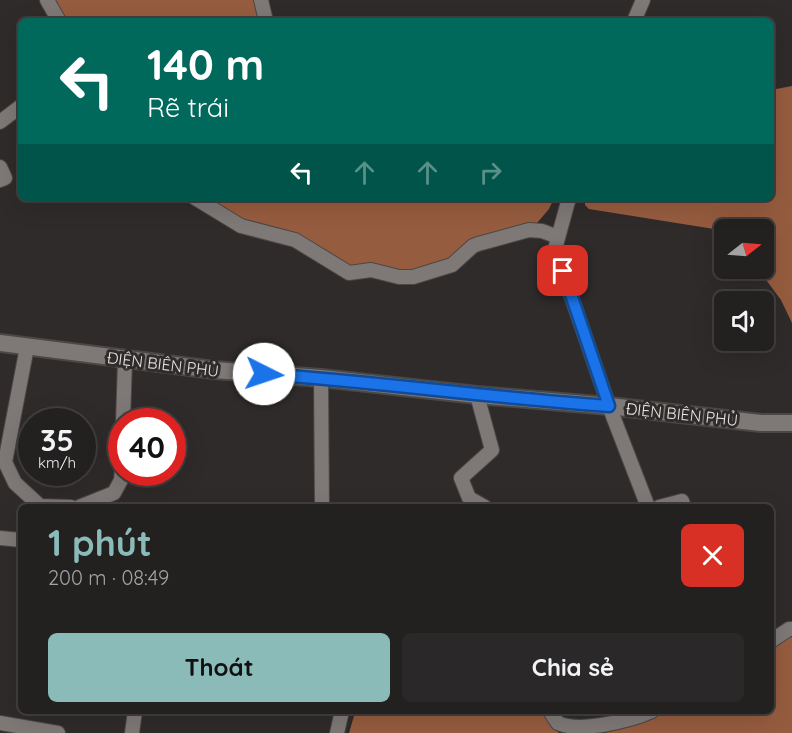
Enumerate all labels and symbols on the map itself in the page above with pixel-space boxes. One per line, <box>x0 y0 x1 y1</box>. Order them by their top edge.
north arrow <box>714 219 774 279</box>
pin <box>537 245 588 296</box>
position arrow <box>232 342 296 406</box>
street label: ĐIỆN BIÊN PHỦ <box>106 347 220 381</box>
street label: ĐIỆN BIÊN PHỦ <box>625 398 739 430</box>
speed limit sign: 40 <box>108 408 186 486</box>

